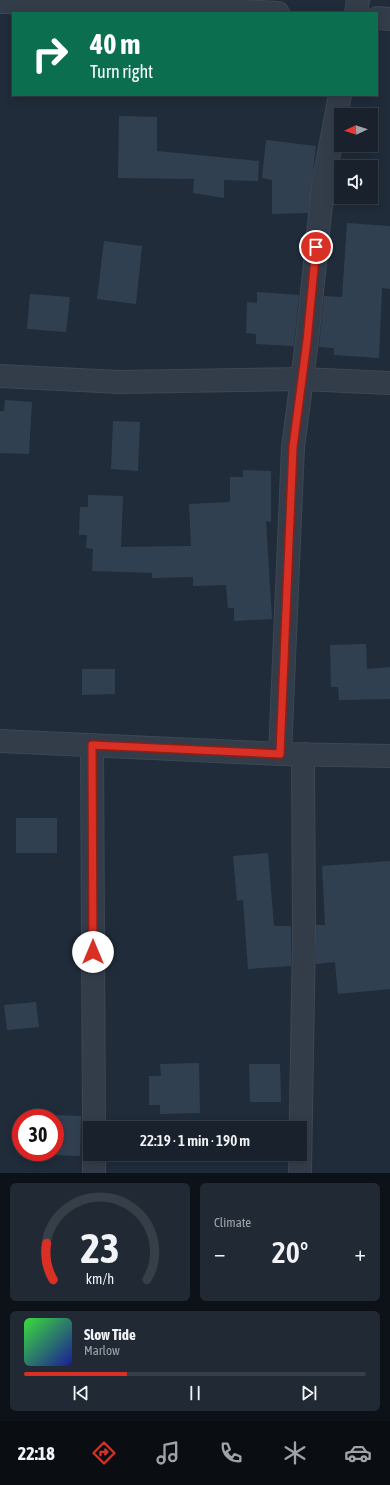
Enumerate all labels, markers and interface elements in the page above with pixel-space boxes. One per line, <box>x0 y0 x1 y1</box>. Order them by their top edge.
icon: right <box>24 28 76 80</box>
text: 40 m <box>90 28 140 60</box>
text: Turn right <box>90 61 153 82</box>
north arrow <box>334 108 378 152</box>
map controls <box>334 108 378 204</box>
button: sound <box>334 160 378 204</box>
pin <box>299 230 333 264</box>
icon: arrive <box>305 236 327 258</box>
position arrow <box>72 931 114 973</box>
speed limit sign: 30 <box>12 1109 64 1161</box>
text: 22:19 · 1 min · 190 m <box>140 1132 250 1149</box>
text: Climate <box>214 1215 251 1230</box>
text: 23 <box>80 1224 120 1272</box>
text: 20° <box>272 1235 308 1269</box>
text: − <box>214 1240 225 1266</box>
text: + <box>355 1240 366 1266</box>
text: km/h <box>86 1271 114 1287</box>
text: Slow Tide <box>84 1326 136 1343</box>
text: Marlow <box>84 1343 120 1358</box>
icon: previous <box>70 1382 92 1404</box>
icon: pause <box>184 1382 206 1404</box>
icon: next <box>298 1382 320 1404</box>
icon: directions <box>90 1439 118 1467</box>
icon: music <box>154 1439 182 1467</box>
icon: phone <box>217 1439 245 1467</box>
icon: climate <box>281 1439 309 1467</box>
icon: car <box>344 1439 372 1467</box>
text: 22:18 <box>18 1443 55 1464</box>

